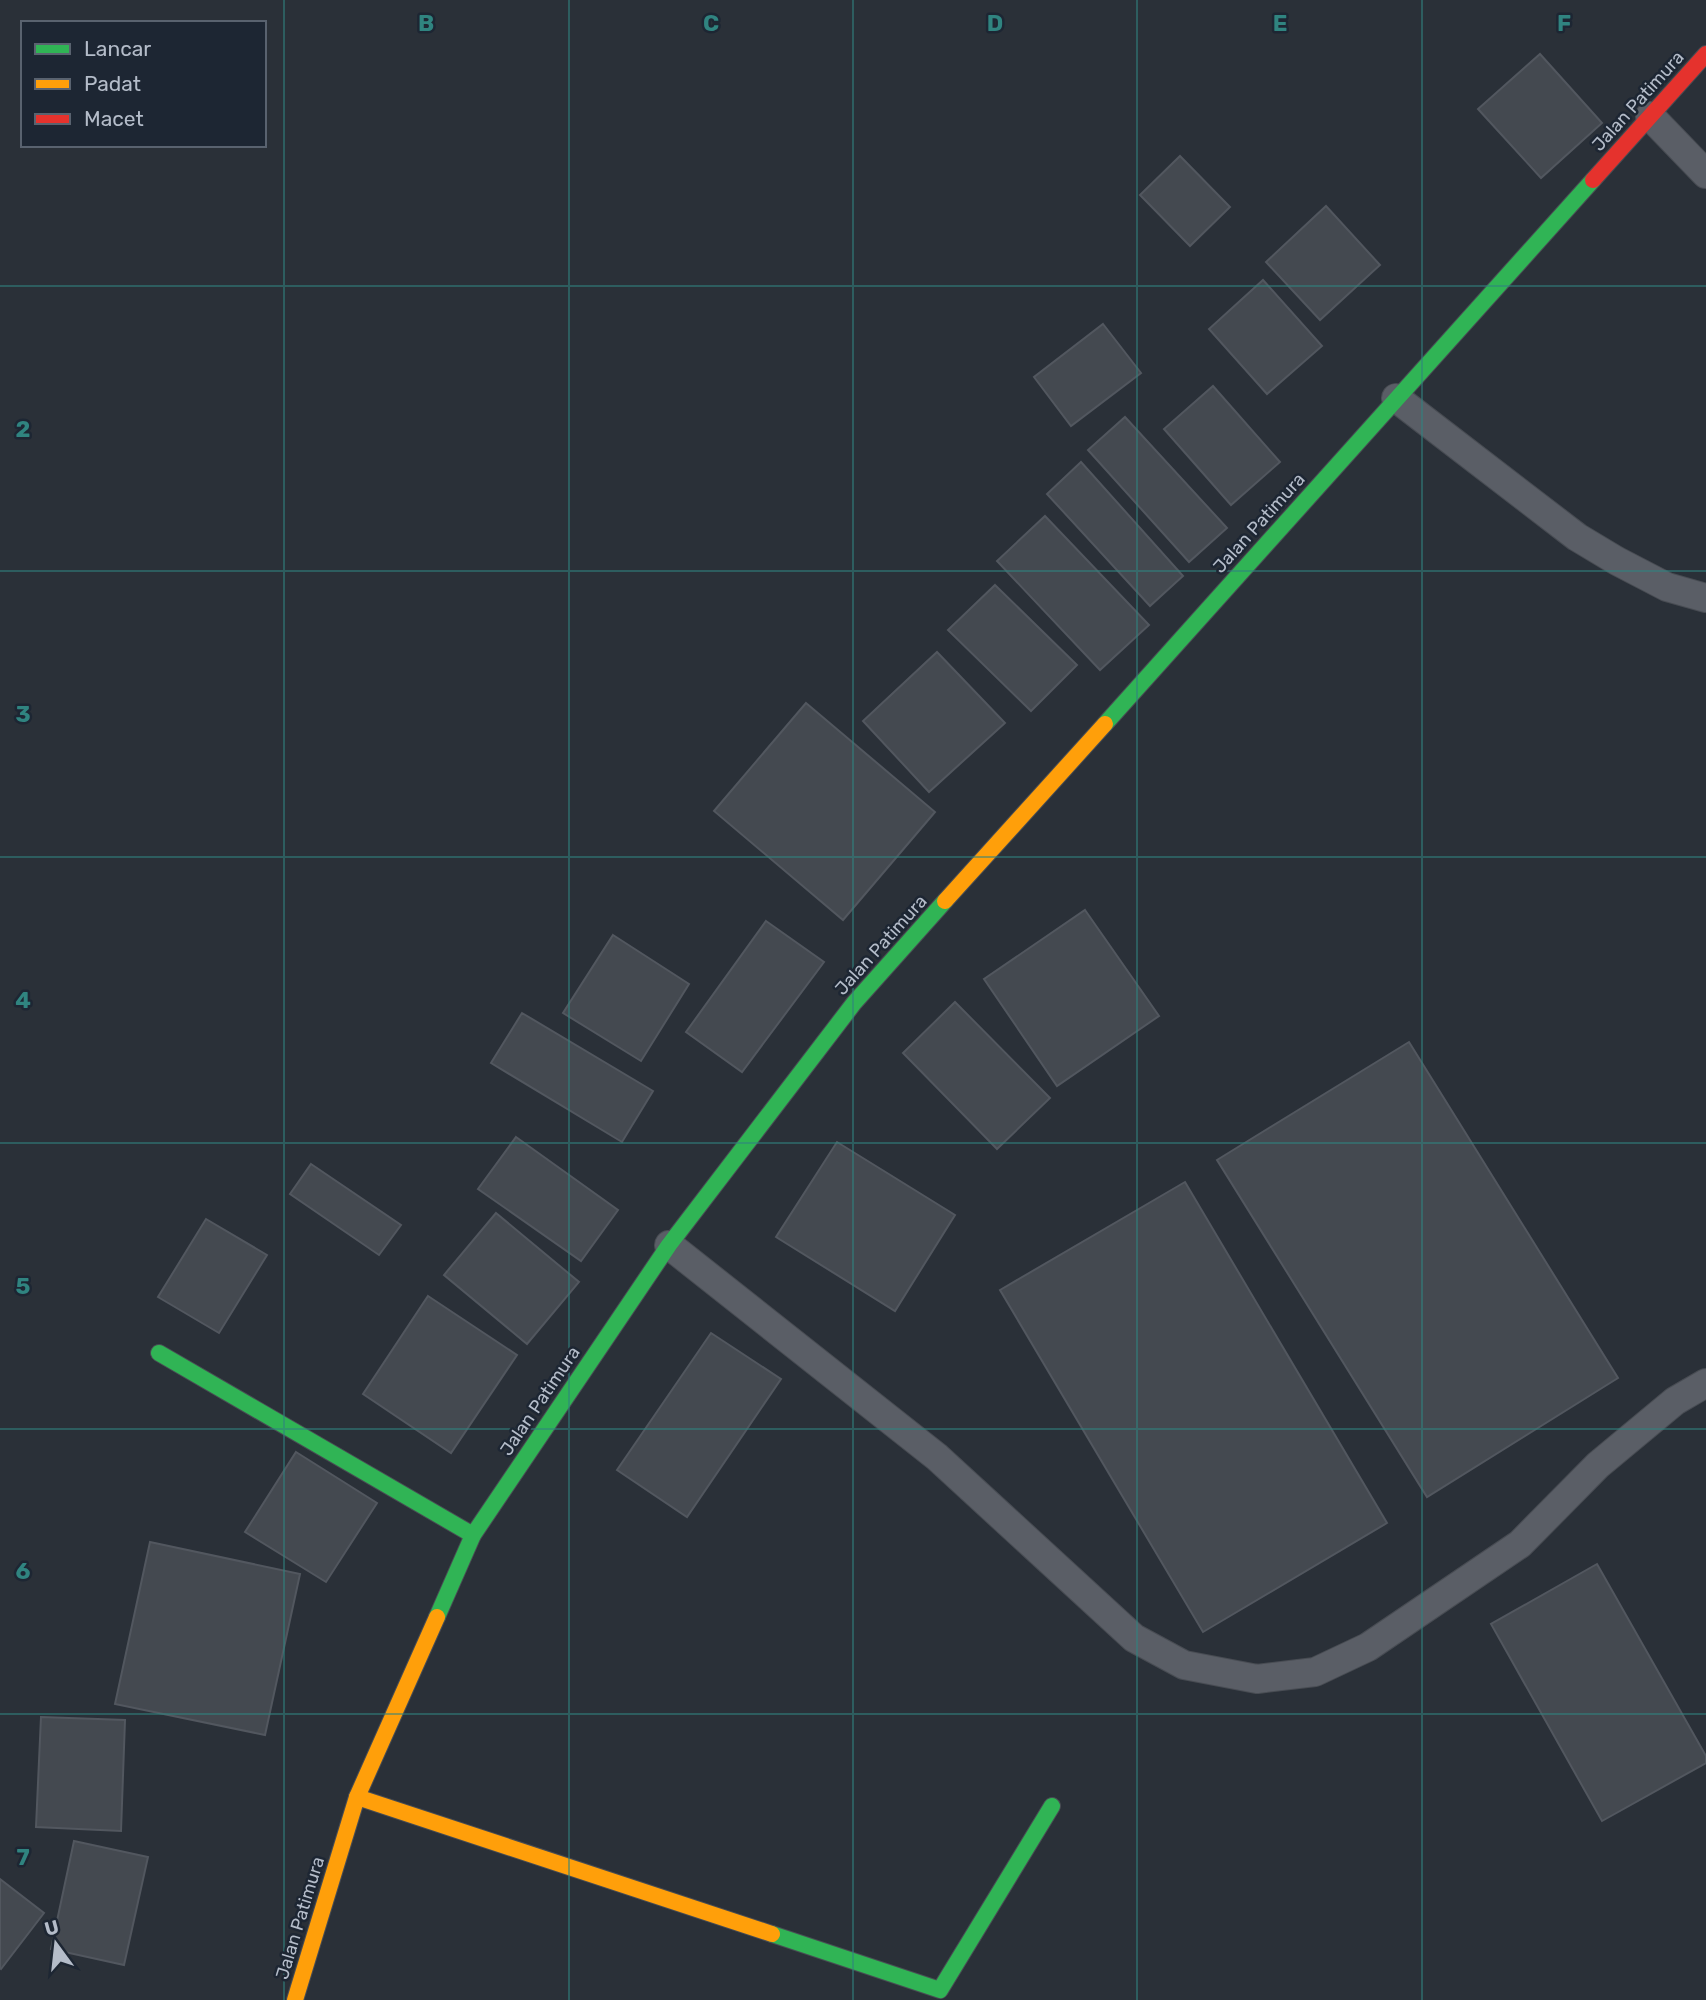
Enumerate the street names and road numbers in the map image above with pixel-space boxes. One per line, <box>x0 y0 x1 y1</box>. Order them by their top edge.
street label: Jalan Patimura <box>1587 46 1689 156</box>
street label: Jalan Patimura <box>1208 468 1310 578</box>
street label: Jalan Patimura <box>830 890 932 1000</box>
street label: Jalan Patimura <box>495 1342 585 1460</box>
street label: Jalan Patimura <box>271 1854 329 1982</box>

